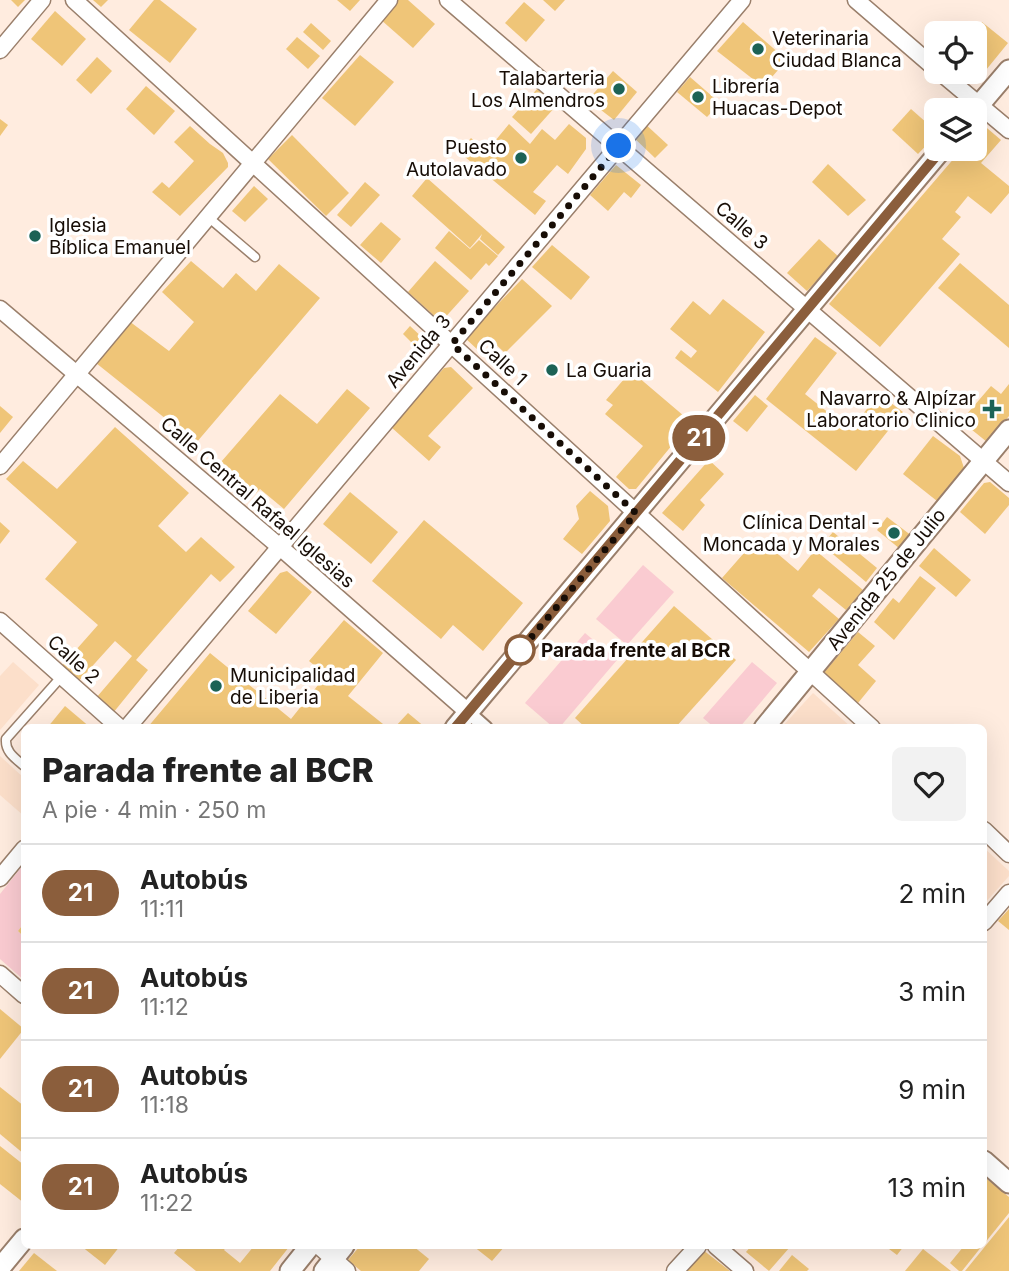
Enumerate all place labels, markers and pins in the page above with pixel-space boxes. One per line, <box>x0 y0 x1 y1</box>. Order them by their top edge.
place label: Veterinaria Ciudad Blanca <box>772 27 902 72</box>
marker: Veterinaria Ciudad Blanca <box>750 41 766 57</box>
place label: Talabarteria Los Almendros <box>471 67 605 112</box>
place label: Librería Huacas-Depot <box>712 75 843 120</box>
marker: Talabarteria Los Almendros <box>611 81 627 97</box>
marker: Librería Huacas-Depot <box>690 89 706 105</box>
place label: Puesto Autolavado <box>406 136 507 181</box>
marker: Puesto Autolavado <box>513 150 529 166</box>
place label: Iglesia Bíblica Emanuel <box>49 214 191 259</box>
marker: Iglesia Bíblica Emanuel <box>27 228 43 244</box>
place label: La Guaria <box>566 359 652 382</box>
marker: La Guaria <box>544 362 560 378</box>
place label: Navarro & Alpízar Laboratorio Clinico <box>806 387 976 432</box>
marker: Navarro & Alpízar Laboratorio Clinico <box>982 399 1002 419</box>
place label: Clínica Dental - Moncada y Morales <box>703 511 880 556</box>
marker: Clínica Dental - Moncada y Morales <box>886 525 902 541</box>
marker: Parada frente al BCR <box>505 635 535 665</box>
place label: Parada frente al BCR <box>541 639 731 662</box>
place label: Municipalidad de Liberia <box>230 664 355 709</box>
marker: Municipalidad de Liberia <box>208 678 224 694</box>

